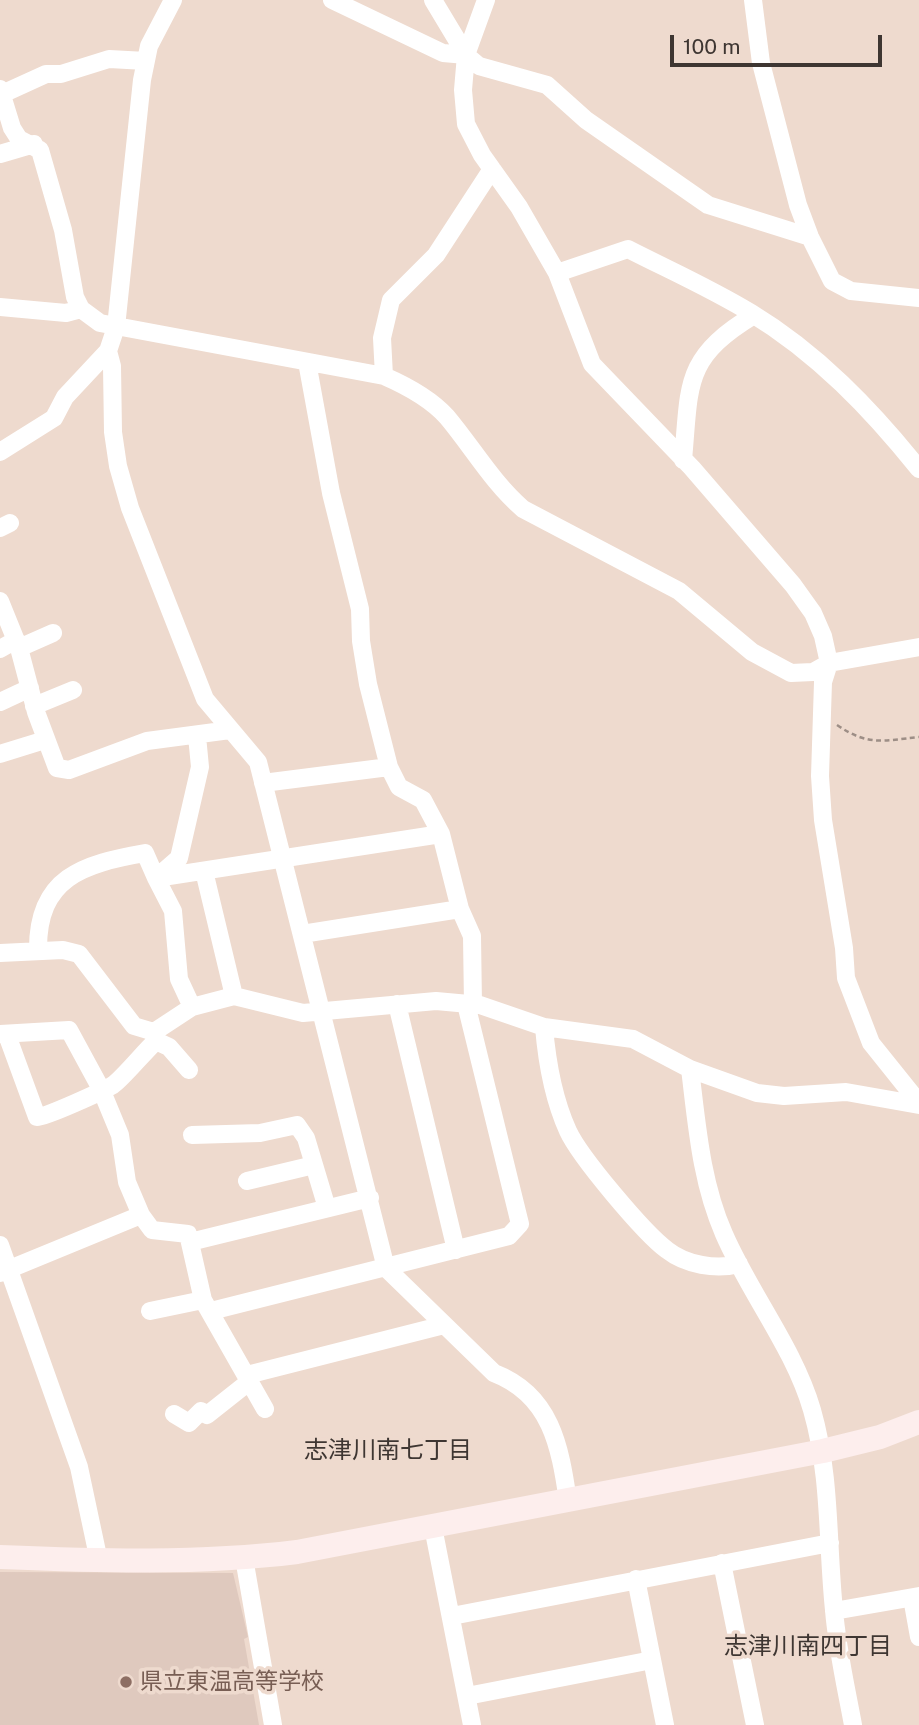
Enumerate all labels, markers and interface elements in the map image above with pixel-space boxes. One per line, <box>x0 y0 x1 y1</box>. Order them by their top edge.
scale bar <box>674 21 886 65</box>
text: 100 m <box>683 34 740 59</box>
district label: 志津川南七丁目 <box>304 1437 472 1465</box>
district label: 志津川南四丁目 <box>724 1633 892 1661</box>
place label: 県立東温高等学校 <box>140 1668 324 1696</box>
marker: 県立東温高等学校 <box>118 1674 134 1690</box>

